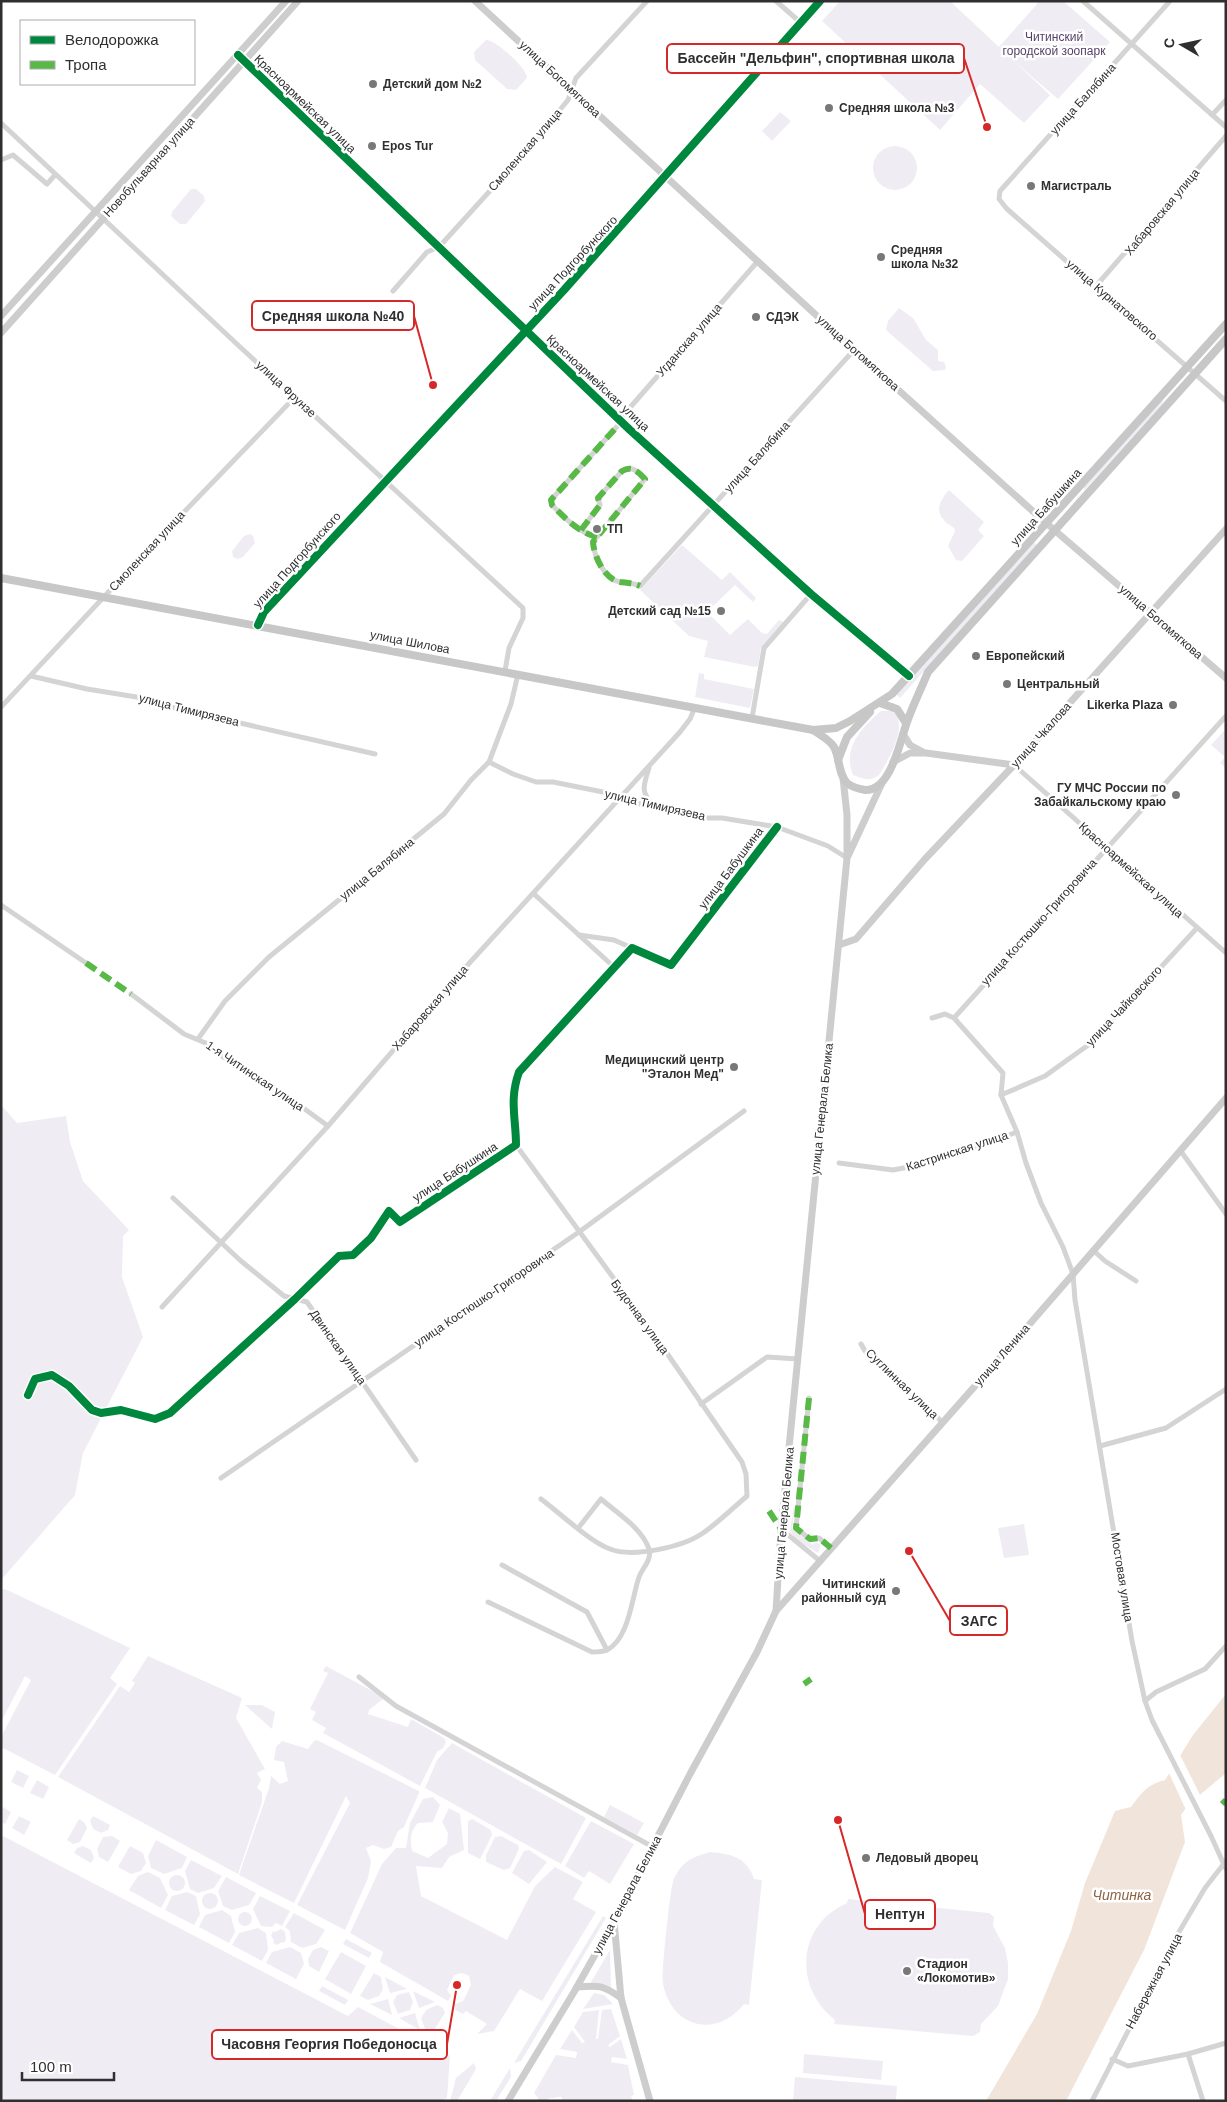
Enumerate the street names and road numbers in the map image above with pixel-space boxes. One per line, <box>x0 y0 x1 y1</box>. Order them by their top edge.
street label: улица Богомягкова <box>517 38 604 120</box>
street label: Красноармейская улица <box>251 52 359 156</box>
street label: улица Балябина <box>1047 60 1119 138</box>
street label: Смоленская улица <box>485 106 565 194</box>
street label: Новобульварная улица <box>100 114 198 220</box>
street label: Хабаровская улица <box>1122 166 1202 258</box>
street label: улица Подгорбунского <box>526 213 621 313</box>
street label: улица Курнатовского <box>1064 257 1161 344</box>
street label: Угданская улица <box>653 300 725 379</box>
street label: улица Богомягкова <box>814 312 902 394</box>
street label: Красноармейская улица <box>544 332 653 435</box>
street label: улица Фрунзе <box>253 358 319 420</box>
street label: улица Балябина <box>721 418 793 496</box>
street label: улица Бабушкина <box>1008 466 1084 548</box>
street label: Смоленская улица <box>106 508 188 594</box>
street label: улица Подгорбунского <box>250 509 344 611</box>
street label: улица Богомягкова <box>1116 582 1206 662</box>
street label: улица Шилова <box>369 627 451 657</box>
street label: улица Тимирязева <box>137 691 241 729</box>
street label: улица Чкалова <box>1008 699 1074 771</box>
street label: улица Тимирязева <box>603 787 707 823</box>
street label: Красноармейская улица <box>1076 819 1186 921</box>
street label: улица Бабушкина <box>696 824 766 911</box>
street label: улица Балябина <box>337 835 417 903</box>
street label: улица Костюшко-Григоровича <box>978 856 1100 988</box>
street label: Хабаровская улица <box>389 962 471 1054</box>
street label: улица Чайковского <box>1083 963 1165 1049</box>
street label: 1-я Читинская улица <box>203 1038 307 1114</box>
street label: улица Генерала Белика <box>808 1042 836 1176</box>
street label: Кастринская улица <box>904 1128 1010 1174</box>
street label: улица Бабушкина <box>410 1139 500 1205</box>
street label: улица Костюшко-Григоровича <box>411 1246 557 1350</box>
street label: Будочная улица <box>608 1277 672 1357</box>
street label: Двинская улица <box>307 1307 369 1388</box>
street label: улица Ленина <box>971 1321 1033 1389</box>
street label: Суглинная улица <box>863 1346 941 1422</box>
street label: улица Генерала Белика <box>771 1446 797 1580</box>
street label: Мостовая улица <box>1108 1531 1136 1623</box>
street label: улица Генерала Белика <box>590 1833 664 1957</box>
street label: Набережная улица <box>1123 1931 1185 2031</box>

